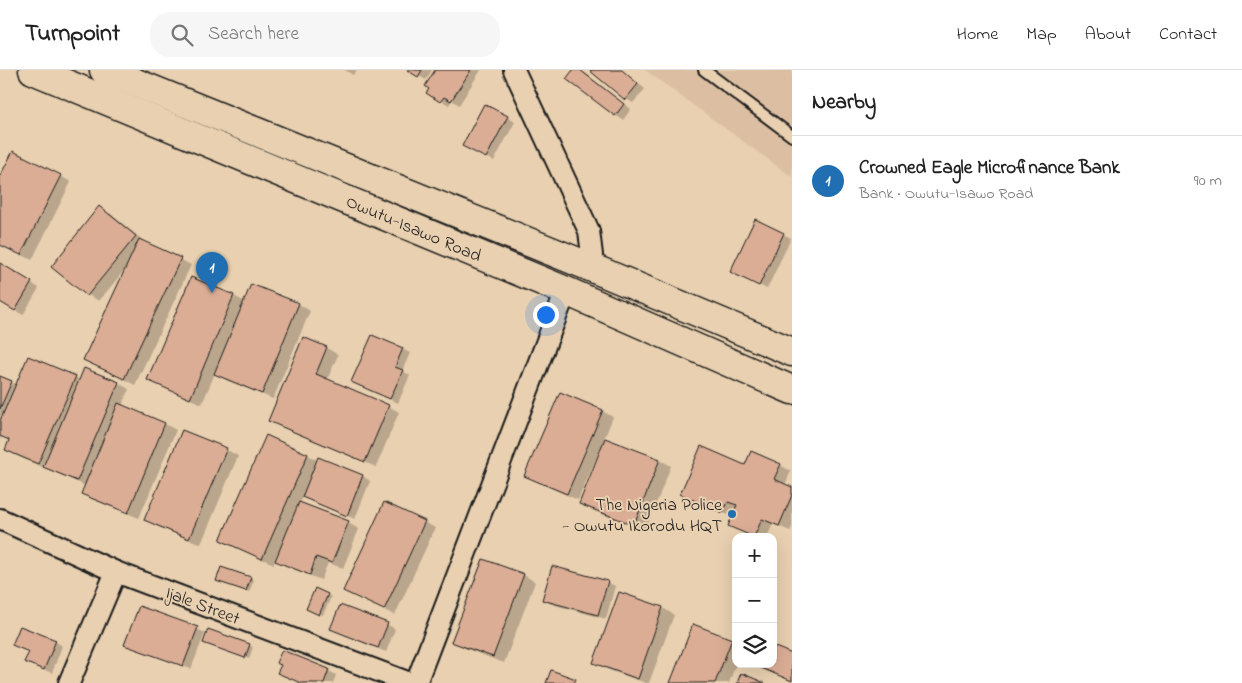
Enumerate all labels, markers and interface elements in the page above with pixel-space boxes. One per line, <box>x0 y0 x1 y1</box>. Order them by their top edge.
search box <box>150 12 500 57</box>
text: Turnpoint <box>25 17 120 52</box>
icon: search <box>168 21 196 49</box>
text: Search here <box>208 21 299 48</box>
text: Home <box>957 22 998 48</box>
text: Map <box>1026 22 1057 48</box>
text: About <box>1085 22 1131 48</box>
text: Contact <box>1159 22 1217 48</box>
text: Nearby <box>812 88 876 118</box>
text: Crowned Eagle Microfinance Bank <box>859 155 1120 182</box>
text: 1 <box>825 169 831 193</box>
text: 90 m <box>1194 169 1222 193</box>
text: Bank · Owutu-Isawo Road <box>859 182 1033 206</box>
street label: Owutu-Isawo Road <box>342 190 485 270</box>
pin: 1 <box>196 252 228 293</box>
your location <box>533 302 559 328</box>
place label: The Nigeria Police - Owutu Ikorodu HQT <box>562 493 723 540</box>
marker: The Nigeria Police - Owutu Ikorodu HQT <box>726 508 738 520</box>
map controls <box>732 533 777 668</box>
button: + <box>732 533 777 578</box>
button: − <box>732 578 777 623</box>
street label: Ijale Street <box>161 581 243 633</box>
button: layers <box>732 623 777 668</box>

